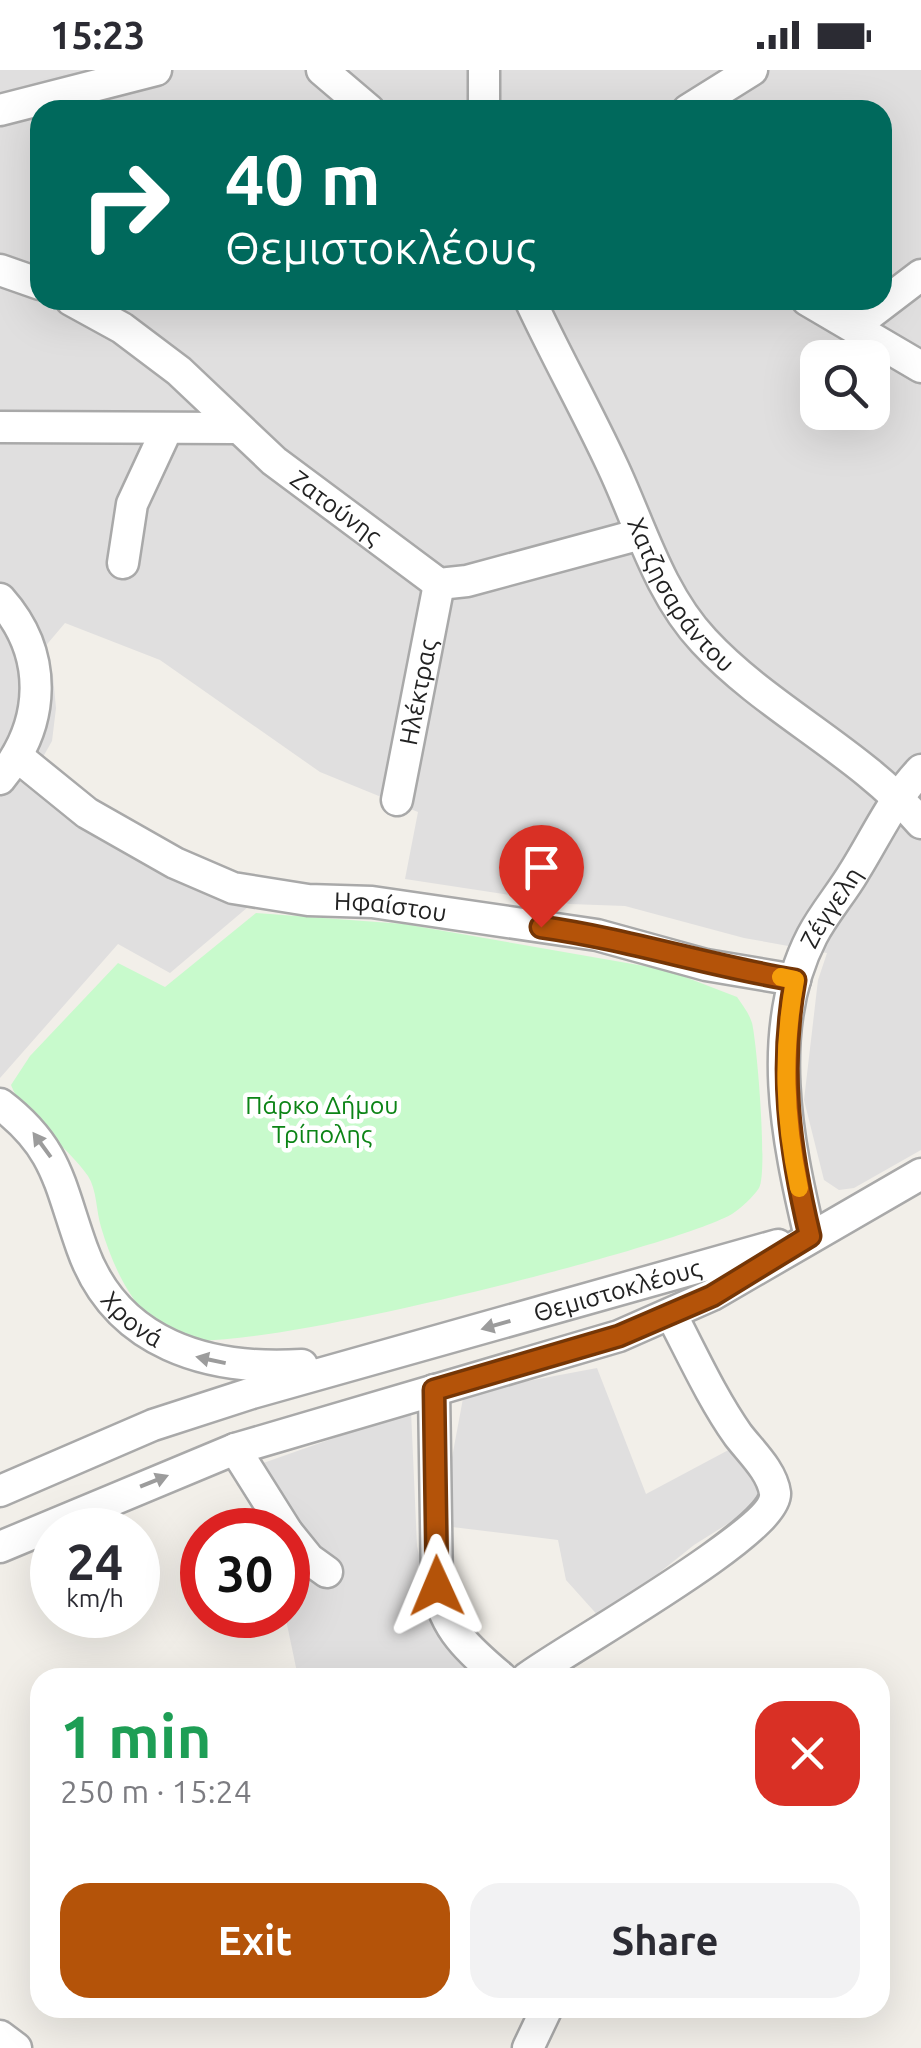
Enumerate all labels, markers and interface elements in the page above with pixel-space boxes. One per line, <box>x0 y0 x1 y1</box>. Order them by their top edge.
text: 15:23 <box>50 14 145 56</box>
icon: right <box>60 140 190 270</box>
text: 40 m <box>225 140 381 218</box>
text: Θεμιστοκλέους <box>225 222 536 273</box>
map controls <box>800 340 890 430</box>
button: search <box>800 340 890 430</box>
street label: Ζατούνης <box>285 464 387 550</box>
street label: Χατζησαράντου <box>622 513 740 677</box>
street label: Ηλέκτρας <box>394 637 442 747</box>
pin <box>499 825 584 928</box>
icon: arrive <box>514 840 569 895</box>
street label: Ζέγγελη <box>794 862 868 952</box>
street label: Ηφαίστου <box>334 887 449 927</box>
park label: Πάρκο Δήμου Τρίπολης <box>245 1091 399 1148</box>
one-way arrow <box>33 1132 52 1158</box>
street label: Θεμιστοκλέους <box>530 1253 704 1327</box>
street label: Χρονά <box>95 1286 168 1353</box>
one-way arrow <box>480 1318 511 1333</box>
one-way arrow <box>195 1352 226 1368</box>
one-way arrow <box>139 1473 169 1488</box>
speed limit sign: 30 <box>180 1508 310 1638</box>
text: 24 <box>67 1533 123 1589</box>
position arrow <box>385 1534 489 1638</box>
text: km/h <box>66 1584 124 1612</box>
button: close <box>755 1701 860 1806</box>
text: 1 min <box>60 1702 212 1769</box>
text: 250 m · 15:24 <box>60 1773 252 1809</box>
button: Exit <box>60 1883 450 1998</box>
button: Share <box>470 1883 860 1998</box>

